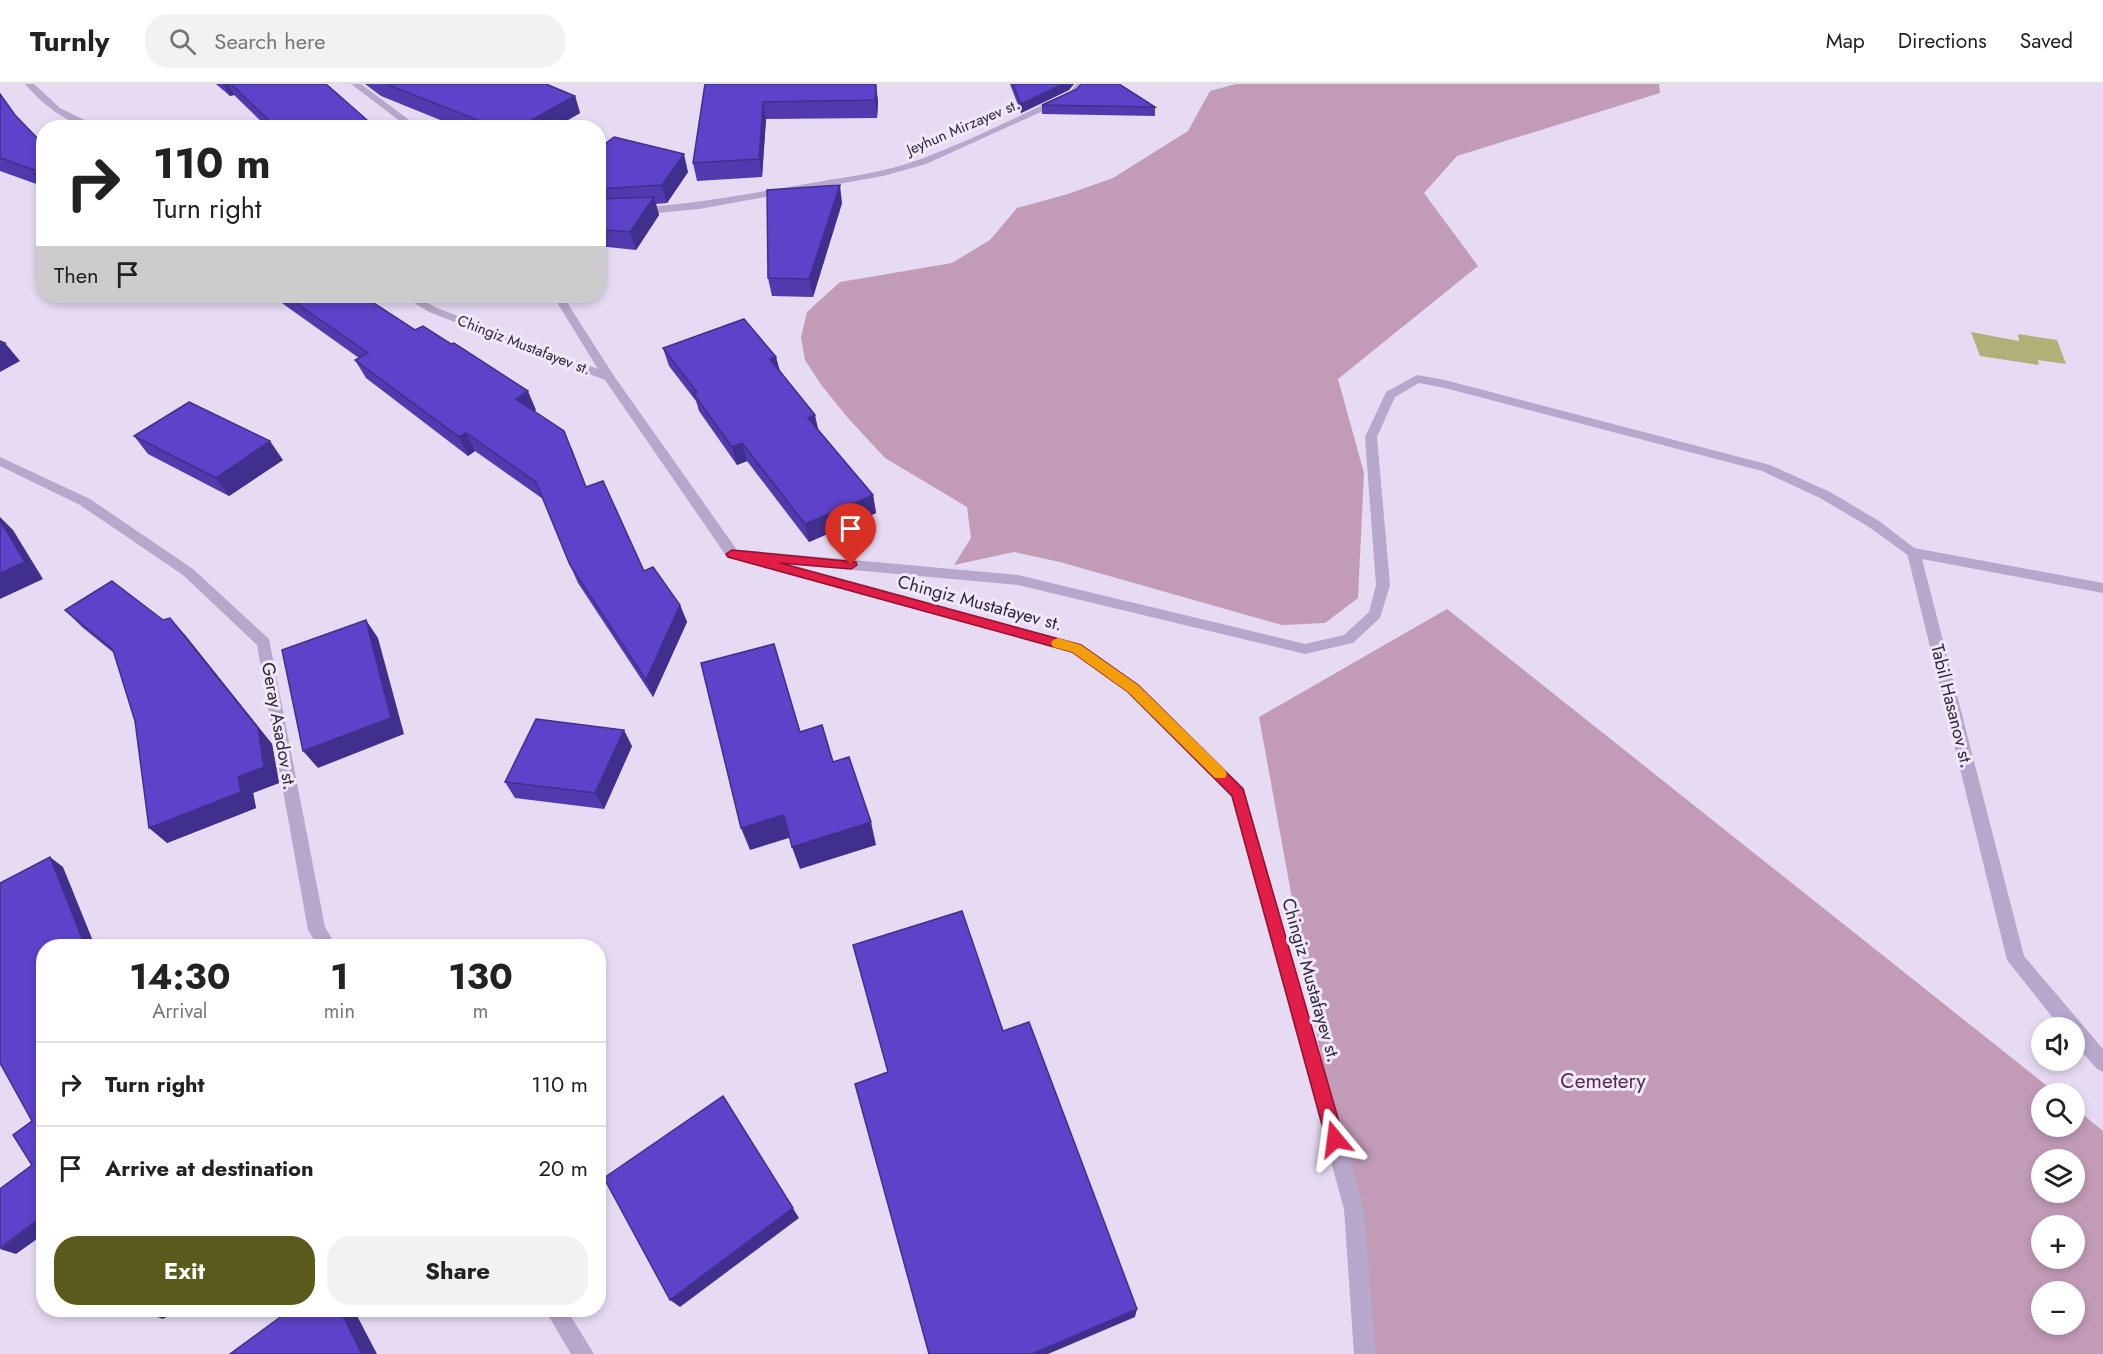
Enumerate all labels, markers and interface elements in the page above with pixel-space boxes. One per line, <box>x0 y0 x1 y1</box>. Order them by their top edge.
search box <box>145 14 565 68</box>
text: Turnly <box>30 21 109 62</box>
icon: search <box>166 25 199 58</box>
text: Search here <box>214 25 326 57</box>
text: Map <box>1826 26 1865 56</box>
text: Directions <box>1898 26 1987 56</box>
text: Saved <box>2020 26 2073 56</box>
street label: Jeyhun Mirzayev st. <box>901 93 1023 161</box>
text: 110 m <box>153 133 271 194</box>
icon: right <box>54 144 132 222</box>
text: Turn right <box>153 189 261 228</box>
icon: arrive <box>111 258 144 291</box>
text: Then <box>54 259 99 291</box>
street label: Chingiz Mustafayev st. <box>454 309 594 381</box>
pin <box>825 503 876 565</box>
icon: arrive <box>834 512 867 545</box>
street label: Chingiz Mustafayev st. <box>895 569 1065 637</box>
street label: Tabil Hasanov st. <box>1924 642 1980 770</box>
street label: Geray Asadov st. <box>255 660 303 792</box>
street label: Chingiz Mustafayev st. <box>1275 895 1347 1065</box>
text: 14:30 <box>129 950 230 1002</box>
text: 1 <box>330 950 349 1002</box>
text: 130 <box>448 950 513 1002</box>
text: Arrival <box>152 997 207 1026</box>
text: min <box>324 997 355 1026</box>
text: m <box>473 997 488 1026</box>
map controls <box>2031 1017 2085 1335</box>
button: sound <box>2031 1017 2085 1071</box>
park label: Cemetery <box>1560 1066 1646 1096</box>
icon: right <box>54 1068 87 1101</box>
text: Turn right <box>105 1068 205 1100</box>
text: 110 m <box>531 1068 588 1100</box>
button: search <box>2031 1083 2085 1137</box>
position arrow <box>1303 1107 1367 1171</box>
button: layers <box>2031 1149 2085 1203</box>
icon: arrive <box>54 1152 87 1185</box>
text: Arrive at destination <box>105 1152 314 1184</box>
text: 20 m <box>539 1152 588 1184</box>
button: + <box>2031 1215 2085 1269</box>
button: Exit <box>54 1236 315 1305</box>
button: Share <box>327 1236 588 1305</box>
button: − <box>2031 1281 2085 1335</box>

